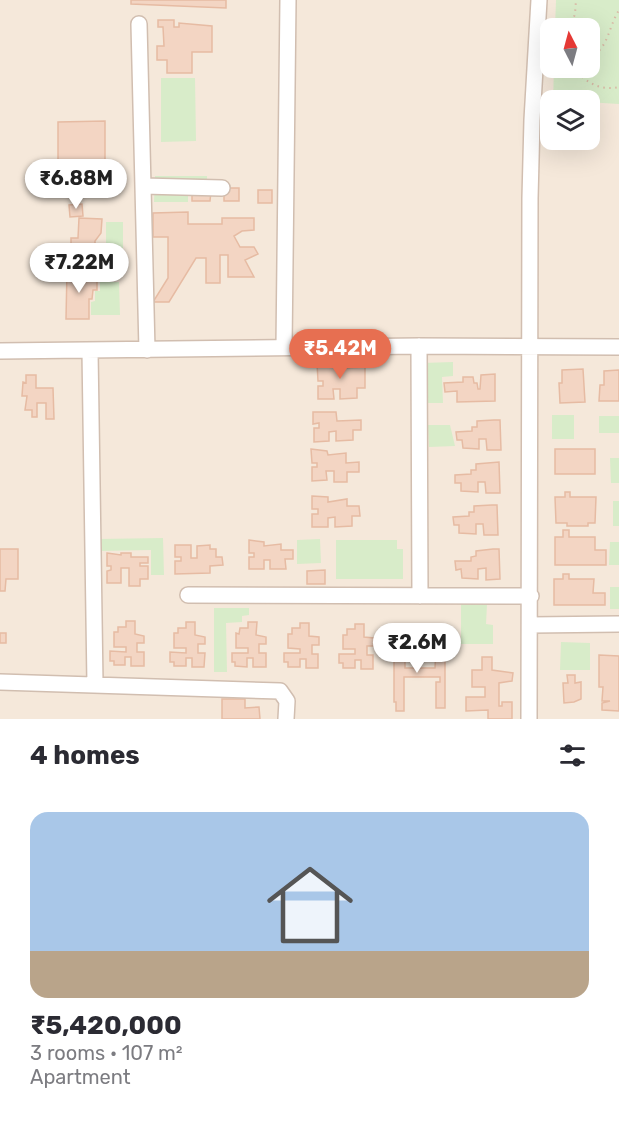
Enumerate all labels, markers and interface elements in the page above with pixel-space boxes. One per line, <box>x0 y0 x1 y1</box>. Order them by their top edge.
north arrow <box>540 18 600 78</box>
map controls <box>540 18 600 150</box>
button: layers <box>540 90 600 150</box>
pin: ₹6.88M <box>27 159 125 210</box>
text: ₹6.88M <box>39 166 113 190</box>
pin: ₹7.22M <box>30 243 128 294</box>
text: ₹7.22M <box>44 250 114 274</box>
pin: ₹5.42M <box>291 329 389 380</box>
text: ₹5.42M <box>303 336 377 360</box>
pin: ₹2.6M <box>375 623 459 674</box>
text: ₹2.6M <box>387 630 447 654</box>
icon: filters <box>556 739 589 772</box>
text: 4 homes <box>30 740 140 771</box>
icon: home <box>256 851 364 959</box>
text: ₹5,420,000 <box>30 1010 182 1041</box>
text: 3 rooms · 107 m² <box>30 1041 183 1065</box>
text: Apartment <box>30 1065 131 1089</box>

